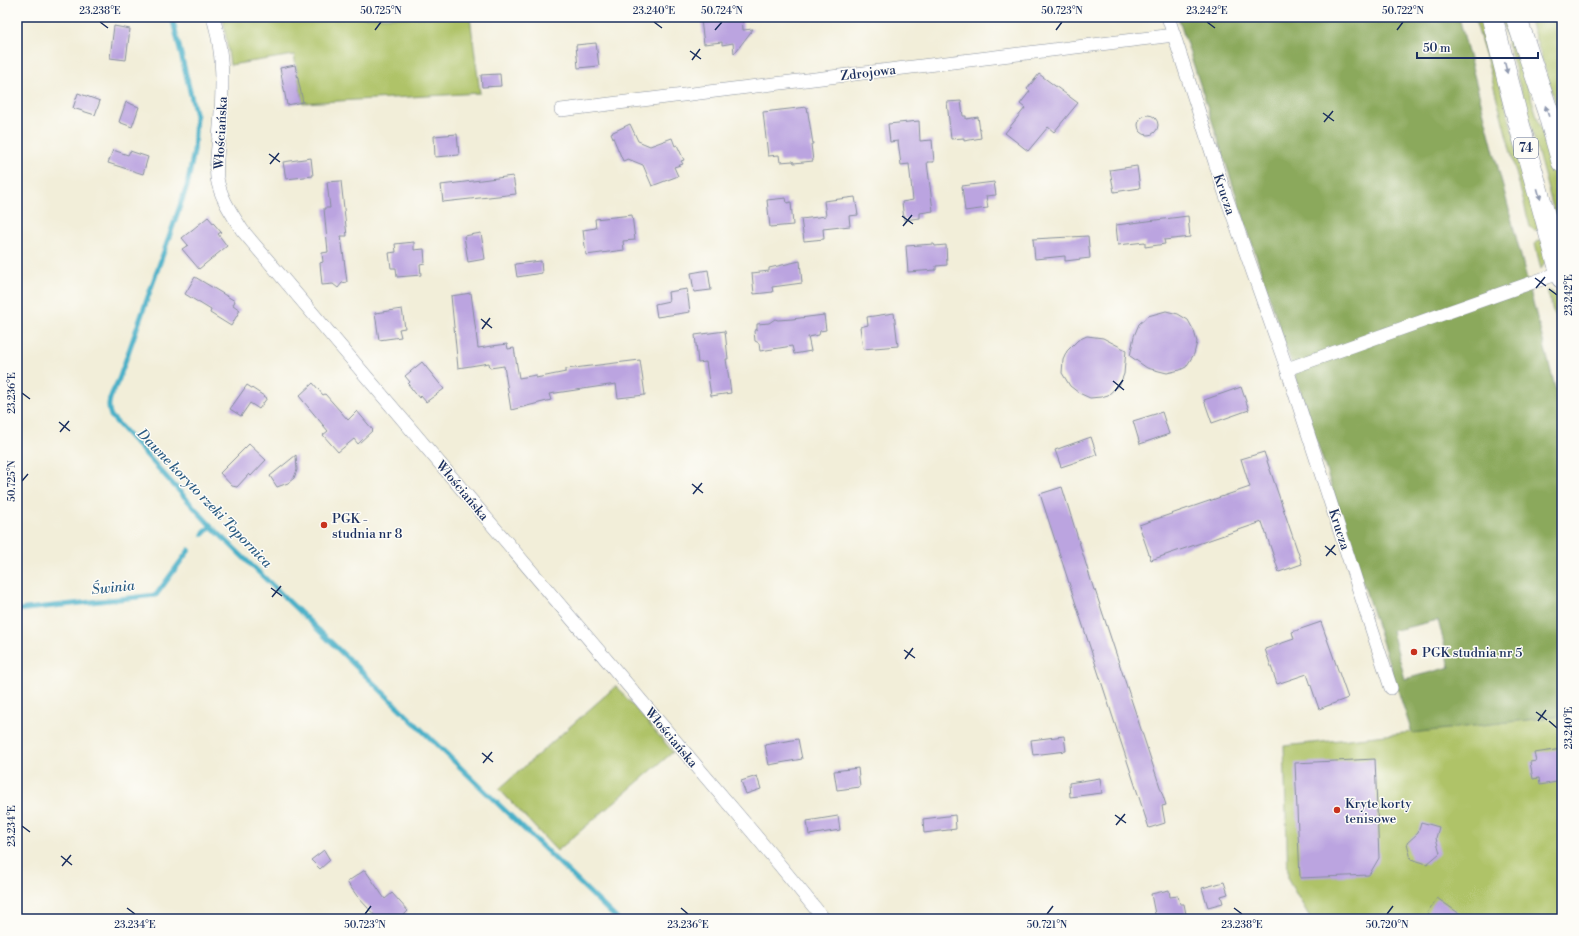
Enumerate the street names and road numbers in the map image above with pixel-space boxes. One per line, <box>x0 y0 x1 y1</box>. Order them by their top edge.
street label: Zdrojowa <box>840 62 897 84</box>
street label: Włościańska <box>211 96 231 171</box>
road number: 74 <box>1514 138 1538 158</box>
street label: Krucza <box>1210 172 1239 217</box>
street label: Włościańska <box>432 457 492 524</box>
street label: Krucza <box>1325 507 1353 552</box>
street label: Włościańska <box>641 704 701 771</box>

